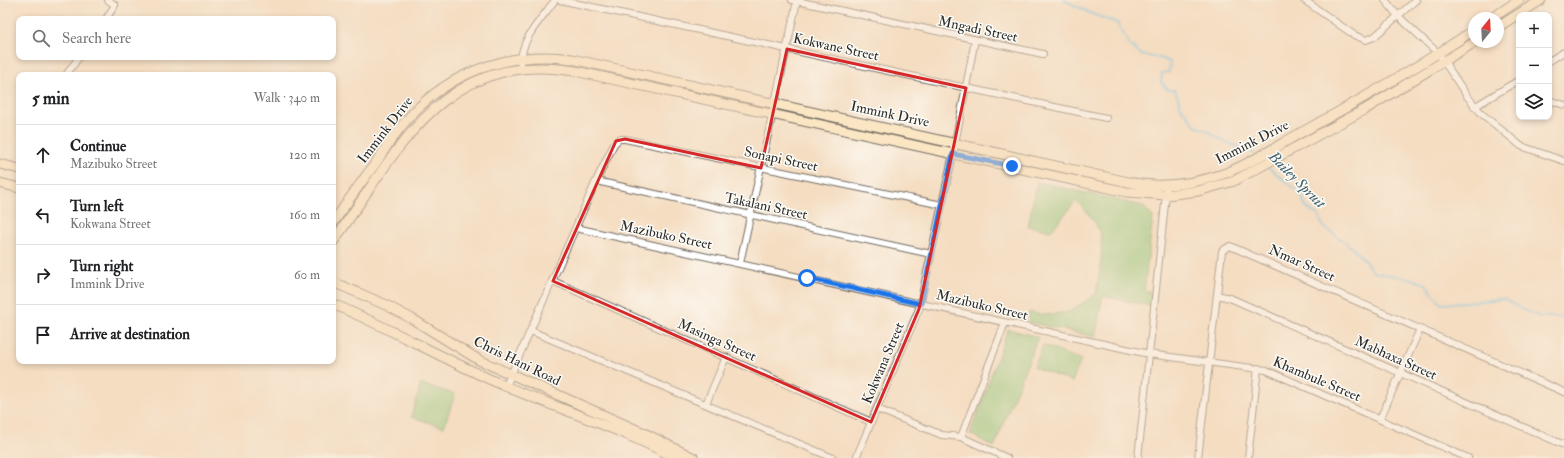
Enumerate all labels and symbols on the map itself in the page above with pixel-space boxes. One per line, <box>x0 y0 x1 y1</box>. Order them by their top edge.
street label: Mngadi Street <box>937 12 1020 46</box>
north arrow <box>1468 12 1504 48</box>
street label: Kokwane Street <box>792 30 881 64</box>
street label: Immink Drive <box>354 93 416 167</box>
street label: Immink Drive <box>849 97 931 131</box>
street label: Immink Drive <box>1212 116 1292 168</box>
street label: Sonapi Street <box>742 143 820 176</box>
water label: Bailey Spruit <box>1264 147 1330 213</box>
route end <box>1003 157 1021 175</box>
street label: Takalani Street <box>723 189 809 223</box>
street label: Mazibuko Street <box>618 217 714 253</box>
street label: Nmar Street <box>1266 241 1338 285</box>
route start <box>798 269 816 287</box>
street label: Mazibuko Street <box>934 286 1030 324</box>
street label: Masinga Street <box>675 315 759 365</box>
street label: Kokwana Street <box>858 319 908 406</box>
street label: Mabhaxa Street <box>1352 332 1440 384</box>
street label: Chris Hani Road <box>471 333 563 389</box>
street label: Khambule Street <box>1270 353 1364 405</box>

